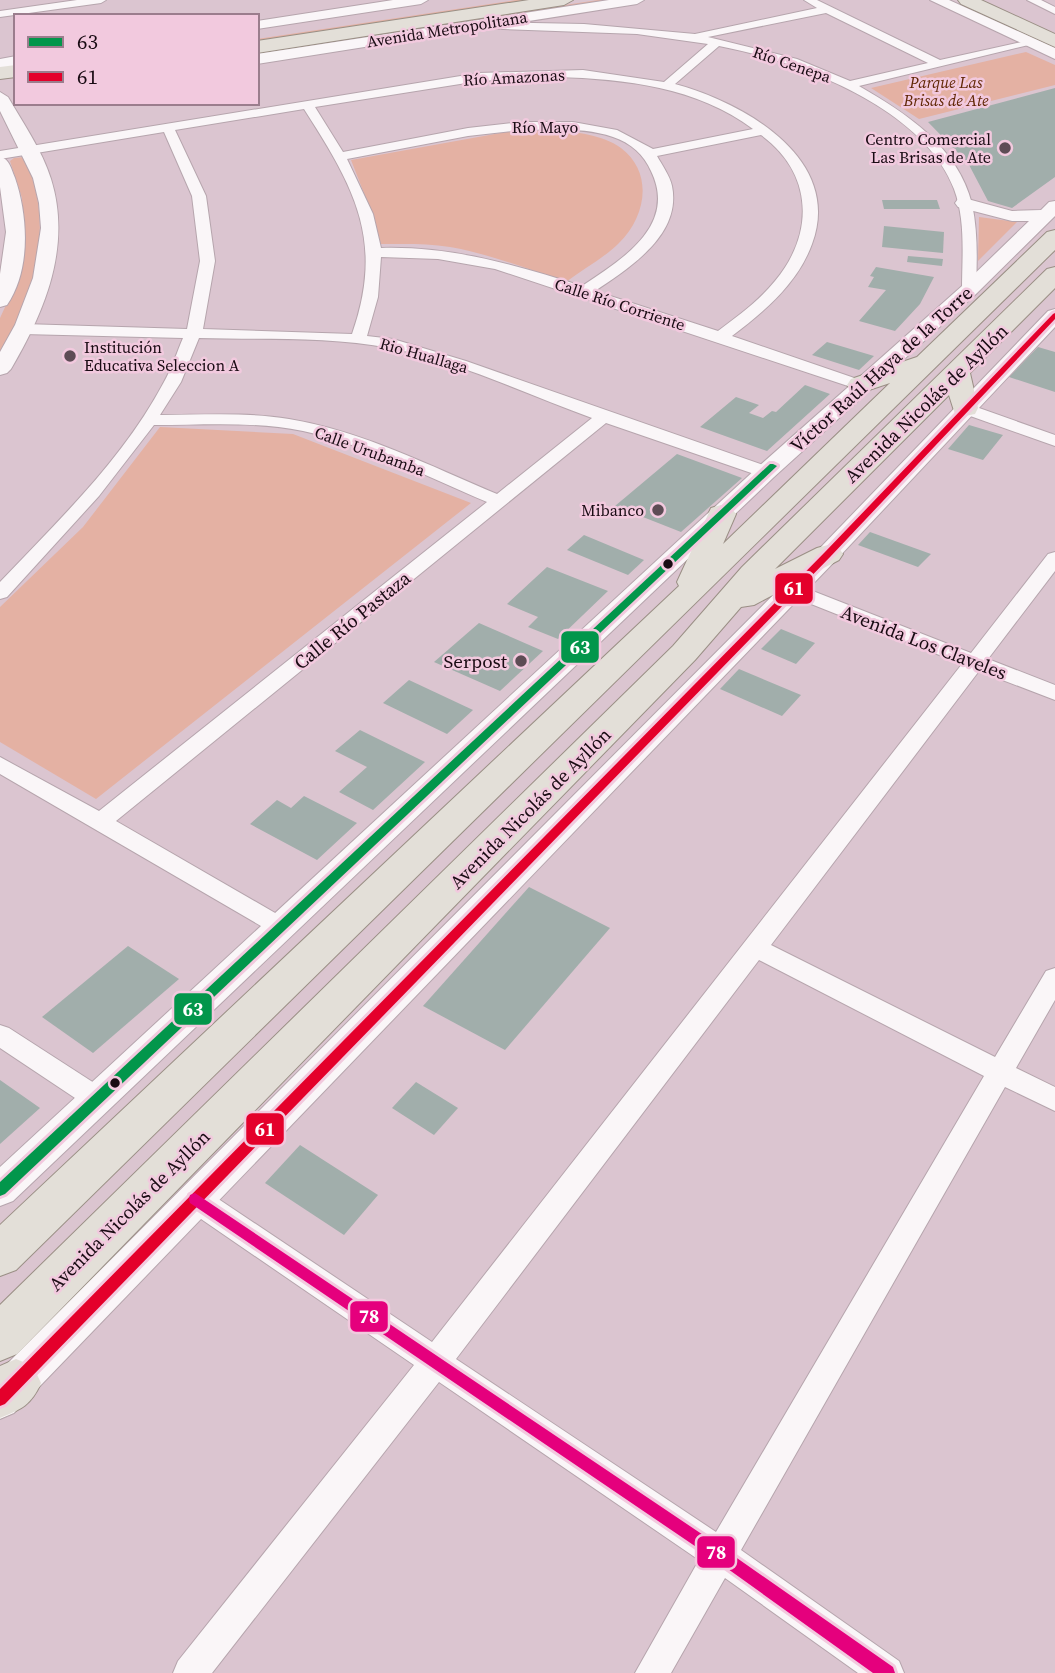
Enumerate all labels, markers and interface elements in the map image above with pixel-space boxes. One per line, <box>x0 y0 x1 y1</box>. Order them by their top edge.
street label: Avenida Metropolitana <box>365 5 530 53</box>
legend <box>14 14 259 105</box>
text: 63 <box>77 27 98 56</box>
street label: Río Cenepa <box>750 40 835 88</box>
text: 61 <box>77 62 98 91</box>
street label: Río Amazonas <box>463 63 565 91</box>
park label: Parque Las Brisas de Ate <box>903 71 989 111</box>
street label: Río Mayo <box>512 116 578 138</box>
place label: Centro Comercial Las Brisas de Ate <box>865 128 991 168</box>
marker: Centro Comercial Las Brisas de Ate <box>997 140 1013 156</box>
street label: Calle Río Corriente <box>552 273 688 335</box>
street label: Víctor Raúl Haya de la Torre <box>784 280 978 458</box>
street label: Avenida Nicolás de Ayllón <box>838 318 1014 488</box>
street label: Rio Huallaga <box>377 332 472 378</box>
place label: Institución Educativa Seleccion A <box>84 336 240 376</box>
marker: Institución Educativa Seleccion A <box>62 348 78 364</box>
street label: Calle Urubamba <box>312 421 429 481</box>
place label: Mibanco <box>581 499 644 521</box>
marker: Mibanco <box>650 502 666 518</box>
unlabelled marker <box>661 557 675 571</box>
street label: Calle Río Pastaza <box>288 565 416 675</box>
line badge: 61 <box>774 572 814 605</box>
text: 61 <box>784 575 804 601</box>
street label: Avenida Los Claveles <box>837 598 1011 686</box>
line badge: 63 <box>560 630 600 664</box>
text: 63 <box>570 634 590 660</box>
place label: Serpost <box>444 648 508 674</box>
marker: Serpost <box>513 653 529 669</box>
street label: Avenida Nicolás de Ayllón <box>444 722 616 894</box>
line badge: 63 <box>173 992 213 1026</box>
text: 63 <box>183 996 203 1022</box>
unlabelled marker <box>108 1076 122 1090</box>
line badge: 61 <box>245 1112 285 1146</box>
text: 61 <box>255 1116 275 1142</box>
street label: Avenida Nicolás de Ayllón <box>43 1124 215 1296</box>
line badge: 78 <box>349 1300 389 1333</box>
text: 78 <box>359 1303 379 1329</box>
line badge: 78 <box>696 1535 736 1569</box>
text: 78 <box>706 1539 726 1565</box>

